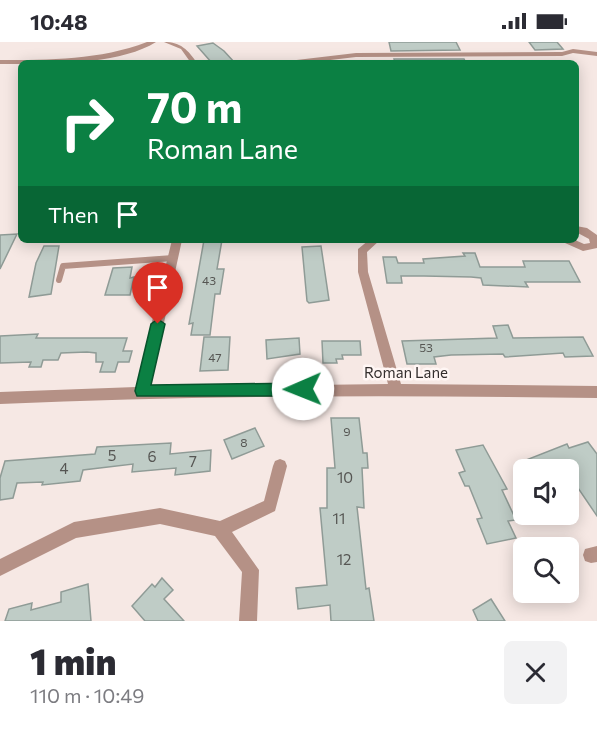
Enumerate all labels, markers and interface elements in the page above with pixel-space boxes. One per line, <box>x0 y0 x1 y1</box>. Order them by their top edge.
text: 10:48 <box>30 8 88 35</box>
text: 70 m <box>147 80 242 132</box>
icon: right <box>48 84 126 162</box>
text: Roman Lane <box>147 132 298 165</box>
icon: arrive <box>111 198 144 231</box>
text: Then <box>48 201 99 228</box>
pin <box>132 262 183 324</box>
icon: arrive <box>141 271 174 304</box>
house number: 43 <box>202 273 216 287</box>
house number: 53 <box>419 340 433 354</box>
house number: 47 <box>208 350 222 364</box>
position arrow <box>271 357 335 421</box>
street label: Roman Lane <box>364 363 448 381</box>
house number: 9 <box>343 424 351 438</box>
house number: 8 <box>240 435 248 449</box>
house number: 5 <box>108 446 116 464</box>
house number: 6 <box>147 447 157 465</box>
house number: 7 <box>189 452 197 470</box>
house number: 4 <box>60 459 69 477</box>
map controls <box>513 459 579 603</box>
button: sound <box>513 459 579 525</box>
house number: 10 <box>337 468 353 486</box>
house number: 11 <box>333 509 345 527</box>
button: search <box>513 537 579 603</box>
house number: 12 <box>337 550 351 568</box>
text: 1 min <box>30 638 116 682</box>
button: close <box>504 641 567 704</box>
text: 110 m · 10:49 <box>30 683 144 707</box>

